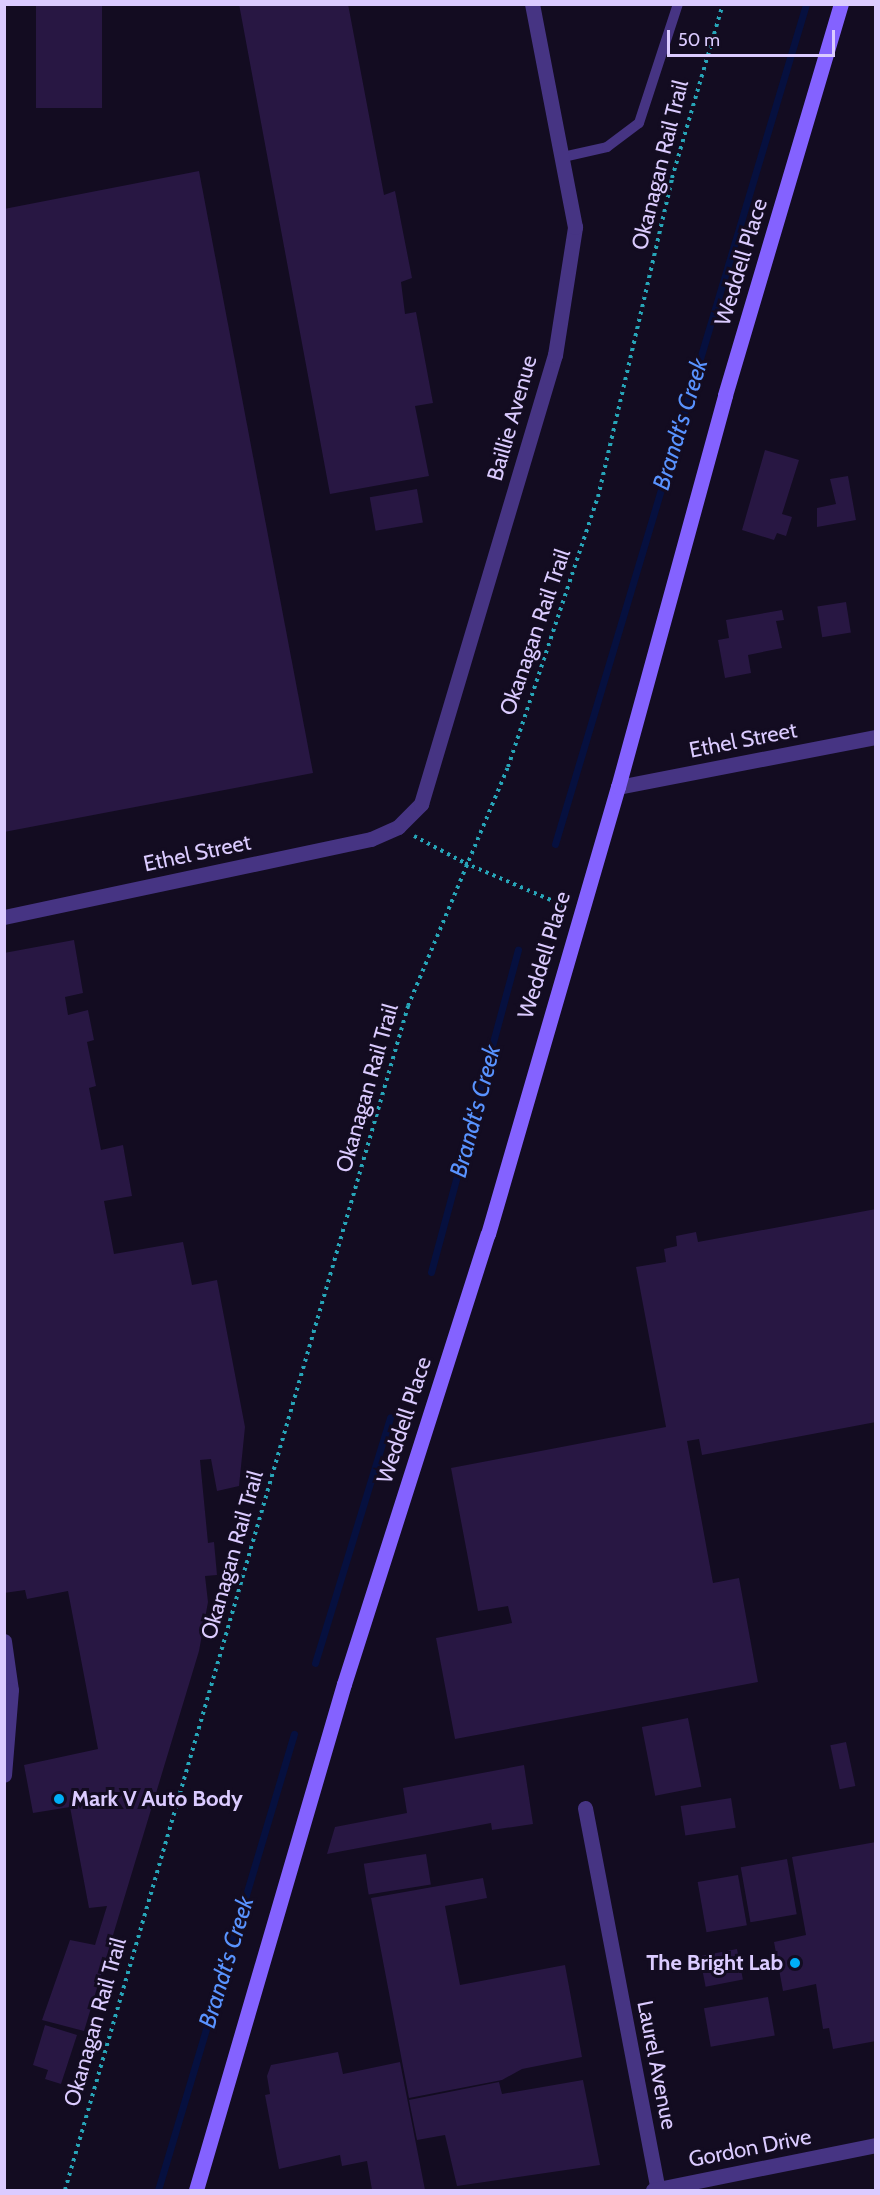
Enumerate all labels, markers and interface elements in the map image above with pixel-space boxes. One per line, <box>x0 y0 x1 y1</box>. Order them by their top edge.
scale bar <box>670 18 838 56</box>
text: 50 m <box>678 29 720 51</box>
street label: Okanagan Rail Trail <box>626 77 694 253</box>
street label: Weddell Place <box>709 195 773 329</box>
street label: Baillie Avenue <box>481 352 543 484</box>
water label: Brandt's Creek <box>646 355 714 493</box>
street label: Okanagan Rail Trail <box>494 545 576 719</box>
street label: Ethel Street <box>687 717 799 763</box>
street label: Ethel Street <box>141 829 253 877</box>
street label: Weddell Place <box>512 888 576 1022</box>
street label: Okanagan Rail Trail <box>330 1001 404 1175</box>
water label: Brandt's Creek <box>443 1042 507 1180</box>
street label: Weddell Place <box>371 1353 437 1487</box>
street label: Okanagan Rail Trail <box>195 1468 269 1642</box>
place label: Mark V Auto Body <box>71 1786 243 1812</box>
marker: Mark V Auto Body <box>52 1792 66 1806</box>
water label: Brandt's Creek <box>192 1893 260 2031</box>
street label: Okanagan Rail Trail <box>58 1935 132 2109</box>
place label: The Bright Lab <box>646 1950 783 1976</box>
marker: The Bright Lab <box>788 1956 802 1970</box>
street label: Laurel Avenue <box>632 1998 682 2132</box>
street label: Gordon Drive <box>686 2123 814 2173</box>

